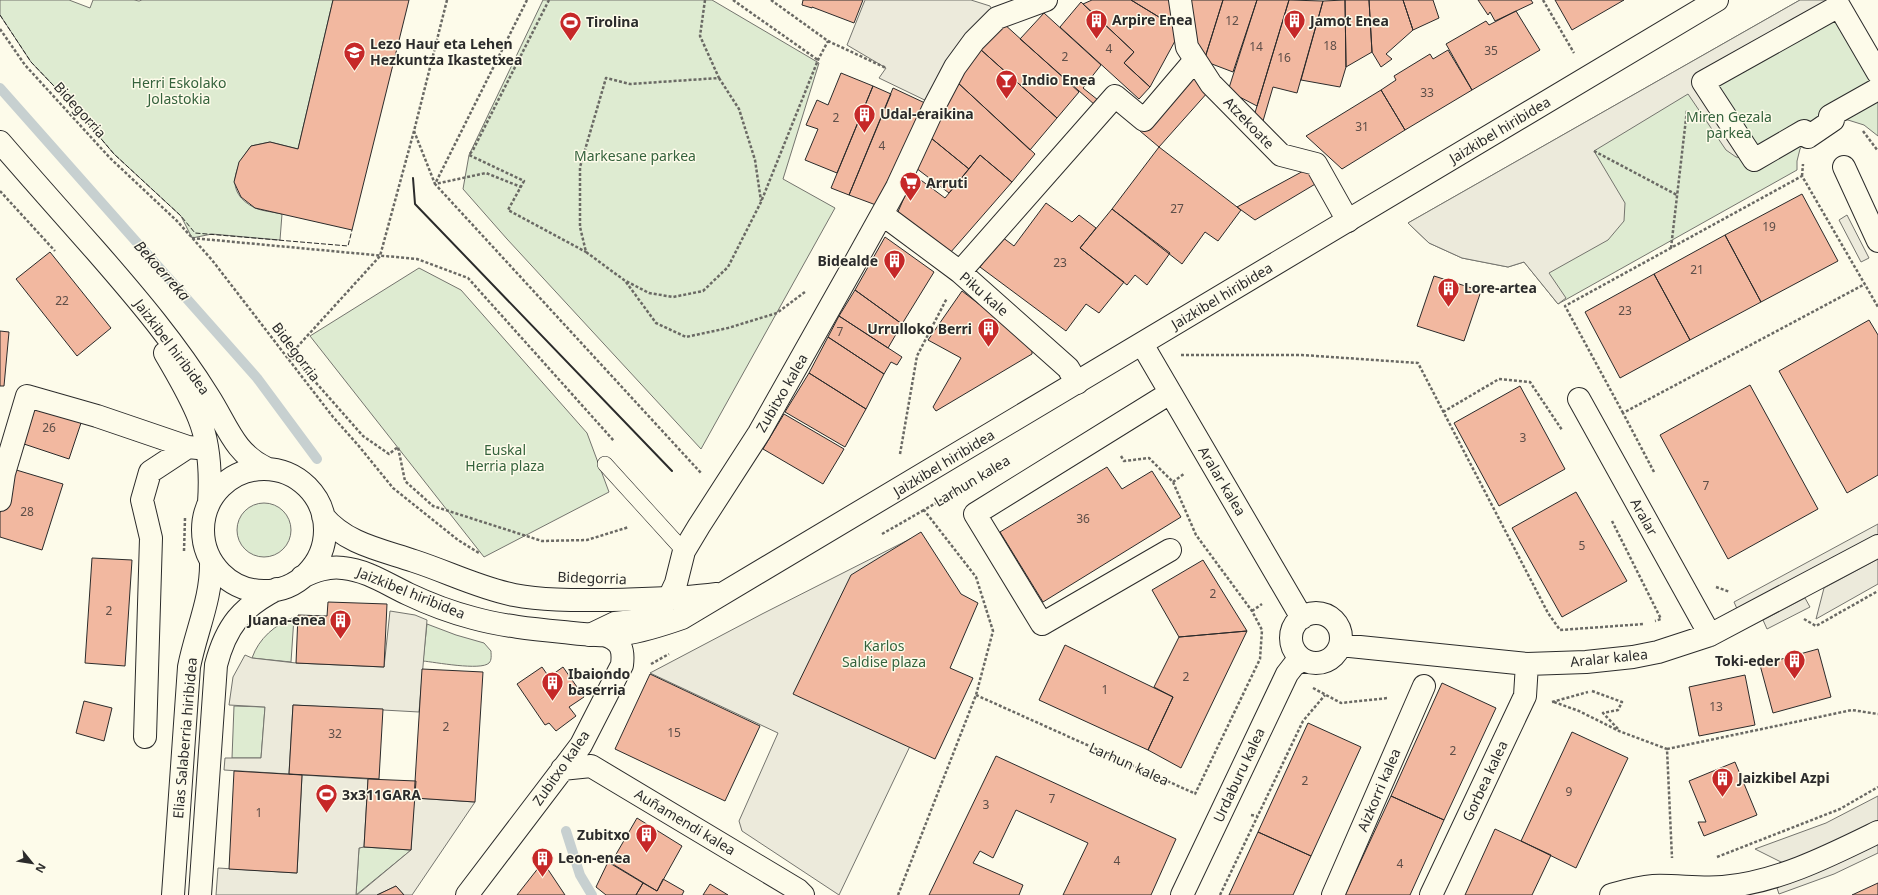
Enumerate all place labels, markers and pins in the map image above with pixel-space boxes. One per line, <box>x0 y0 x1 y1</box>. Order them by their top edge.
building icon: Arpire Enea <box>1084 7 1110 40</box>
building icon: Jamot Enea <box>1281 8 1307 41</box>
sports icon: Tirolina <box>557 9 583 42</box>
place label: Arpire Enea <box>1112 10 1193 29</box>
place label: Jamot Enea <box>1308 11 1389 30</box>
place label: Tirolina <box>586 12 639 31</box>
place label: Lezo Haur eta Lehen Hezkuntza Ikastetxea <box>370 34 522 69</box>
school or university icon: Lezo Haur eta Lehen Hezkuntza Ikastetxea <box>341 39 367 72</box>
bar icon: Indio Enea <box>994 67 1020 100</box>
place label: Indio Enea <box>1022 70 1096 89</box>
building icon: Udal-eraikina <box>851 101 877 134</box>
place label: Udal-eraikina <box>880 104 974 123</box>
supermarket icon: Arruti <box>898 170 924 203</box>
place label: Arruti <box>926 173 968 192</box>
building icon: Bidealde <box>881 248 907 281</box>
place label: Bidealde <box>818 251 878 270</box>
building icon: Lore-artea <box>1436 275 1462 308</box>
place label: Lore-artea <box>1464 278 1537 297</box>
building icon: Urrulloko Berri <box>975 316 1001 349</box>
place label: Urrulloko Berri <box>867 319 972 338</box>
building icon: Juana-enea <box>328 607 354 640</box>
place label: Juana-enea <box>246 610 326 629</box>
building icon: Toki-eder <box>1782 648 1808 681</box>
place label: Toki-eder <box>1715 651 1781 670</box>
place label: Ibaiondo baserria <box>568 664 631 699</box>
building icon: Ibaiondo baserria <box>540 669 566 702</box>
building icon: Jaizkibel Azpi <box>1710 765 1736 798</box>
place label: Jaizkibel Azpi <box>1736 768 1830 787</box>
sports icon: 3x311GARA <box>313 782 339 815</box>
place label: 3x311GARA <box>342 785 421 804</box>
building icon: Zubitxo <box>633 822 659 855</box>
place label: Zubitxo <box>577 825 630 844</box>
building icon: Leon-enea <box>529 845 555 878</box>
place label: Leon-enea <box>558 848 631 867</box>

